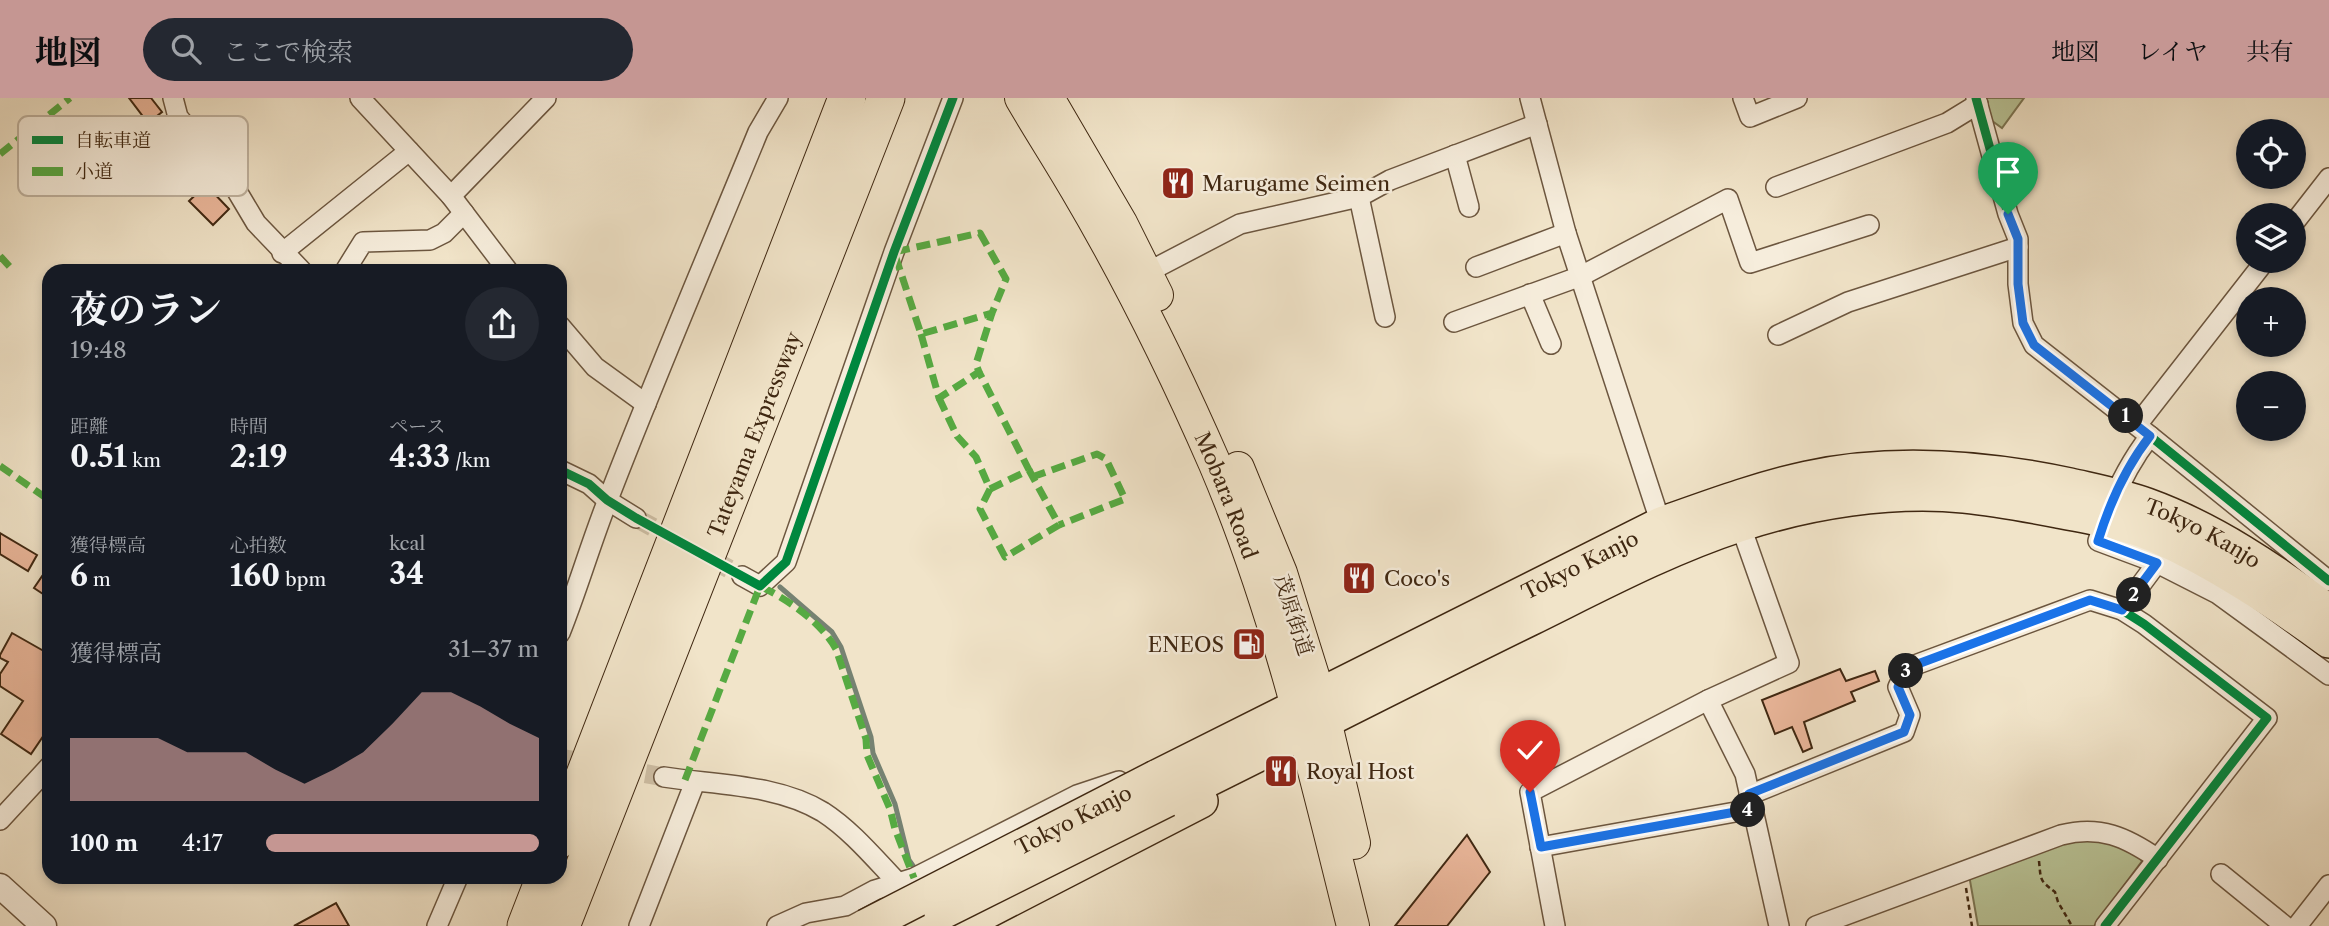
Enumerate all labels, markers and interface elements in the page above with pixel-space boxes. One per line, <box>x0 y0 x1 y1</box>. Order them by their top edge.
search box <box>143 18 633 81</box>
icon: search <box>167 30 205 68</box>
text: 地図 <box>35 32 101 73</box>
text: ここで検索 <box>223 36 353 68</box>
text: 地図 <box>2051 37 2099 66</box>
text: レイヤ <box>2137 37 2208 66</box>
text: 共有 <box>2246 37 2294 66</box>
legend <box>18 116 248 196</box>
map controls <box>2236 119 2306 441</box>
button: locate <box>2236 119 2306 189</box>
text: 自転車道 <box>75 129 151 152</box>
pin <box>1978 142 2038 214</box>
icon: arrive <box>1989 153 2027 191</box>
text: 小道 <box>75 160 113 183</box>
restaurant icon: Marugame Seimen <box>1159 164 1197 202</box>
place label: Marugame Seimen <box>1202 171 1390 196</box>
button: layers <box>2236 203 2306 273</box>
text: 夜のラン <box>70 286 222 333</box>
button: share <box>465 287 539 361</box>
button: + <box>2236 287 2306 357</box>
street label: Tateyama Expressway <box>702 328 806 541</box>
text: 19:48 <box>70 336 127 364</box>
button: − <box>2236 371 2306 441</box>
pin: 1 <box>2108 398 2144 434</box>
text: 1 <box>2121 404 2130 427</box>
text: 距離 <box>70 415 108 438</box>
text: 時間 <box>230 415 268 438</box>
text: ペース <box>389 415 445 438</box>
street label: Mobara Road <box>1190 428 1263 562</box>
text: 0.51 <box>70 438 127 475</box>
text: 2:19 <box>230 438 288 475</box>
text: 4:33 <box>389 438 450 475</box>
text: km <box>127 449 161 472</box>
text: /km <box>450 449 491 472</box>
street label: Tokyo Kanjo <box>2141 493 2266 573</box>
street label: Tokyo Kanjo <box>1517 525 1642 604</box>
text: kcal <box>389 532 425 555</box>
text: 獲得標高 <box>70 534 146 557</box>
text: 心拍数 <box>230 534 287 557</box>
text: 34 <box>389 555 424 592</box>
text: 6 <box>70 557 88 594</box>
text: 160 <box>230 557 280 594</box>
restaurant icon: Coco's <box>1340 559 1378 597</box>
place label: Coco's <box>1384 566 1450 591</box>
text: m <box>88 568 111 591</box>
text: bpm <box>280 568 326 591</box>
street label: 茂原街道 <box>1269 571 1319 659</box>
pin: 2 <box>2116 578 2152 612</box>
text: 2 <box>2128 583 2139 606</box>
fuel station icon: ENEOS <box>1230 625 1268 663</box>
place label: ENEOS <box>1148 632 1224 657</box>
text: 31–37 m <box>448 635 539 663</box>
text: 獲得標高 <box>70 639 162 667</box>
pin: 3 <box>1888 654 1924 688</box>
text: 3 <box>1900 659 1911 682</box>
pin <box>1500 720 1560 792</box>
icon: check <box>1511 731 1549 769</box>
restaurant icon: Royal Host <box>1262 752 1300 790</box>
place label: Royal Host <box>1306 759 1415 784</box>
street label: Tokyo Kanjo <box>1011 779 1136 860</box>
pin: 4 <box>1730 792 1766 828</box>
text: 4 <box>1742 798 1753 821</box>
text: 100 m <box>70 829 138 857</box>
text: 4:17 <box>182 829 223 857</box>

